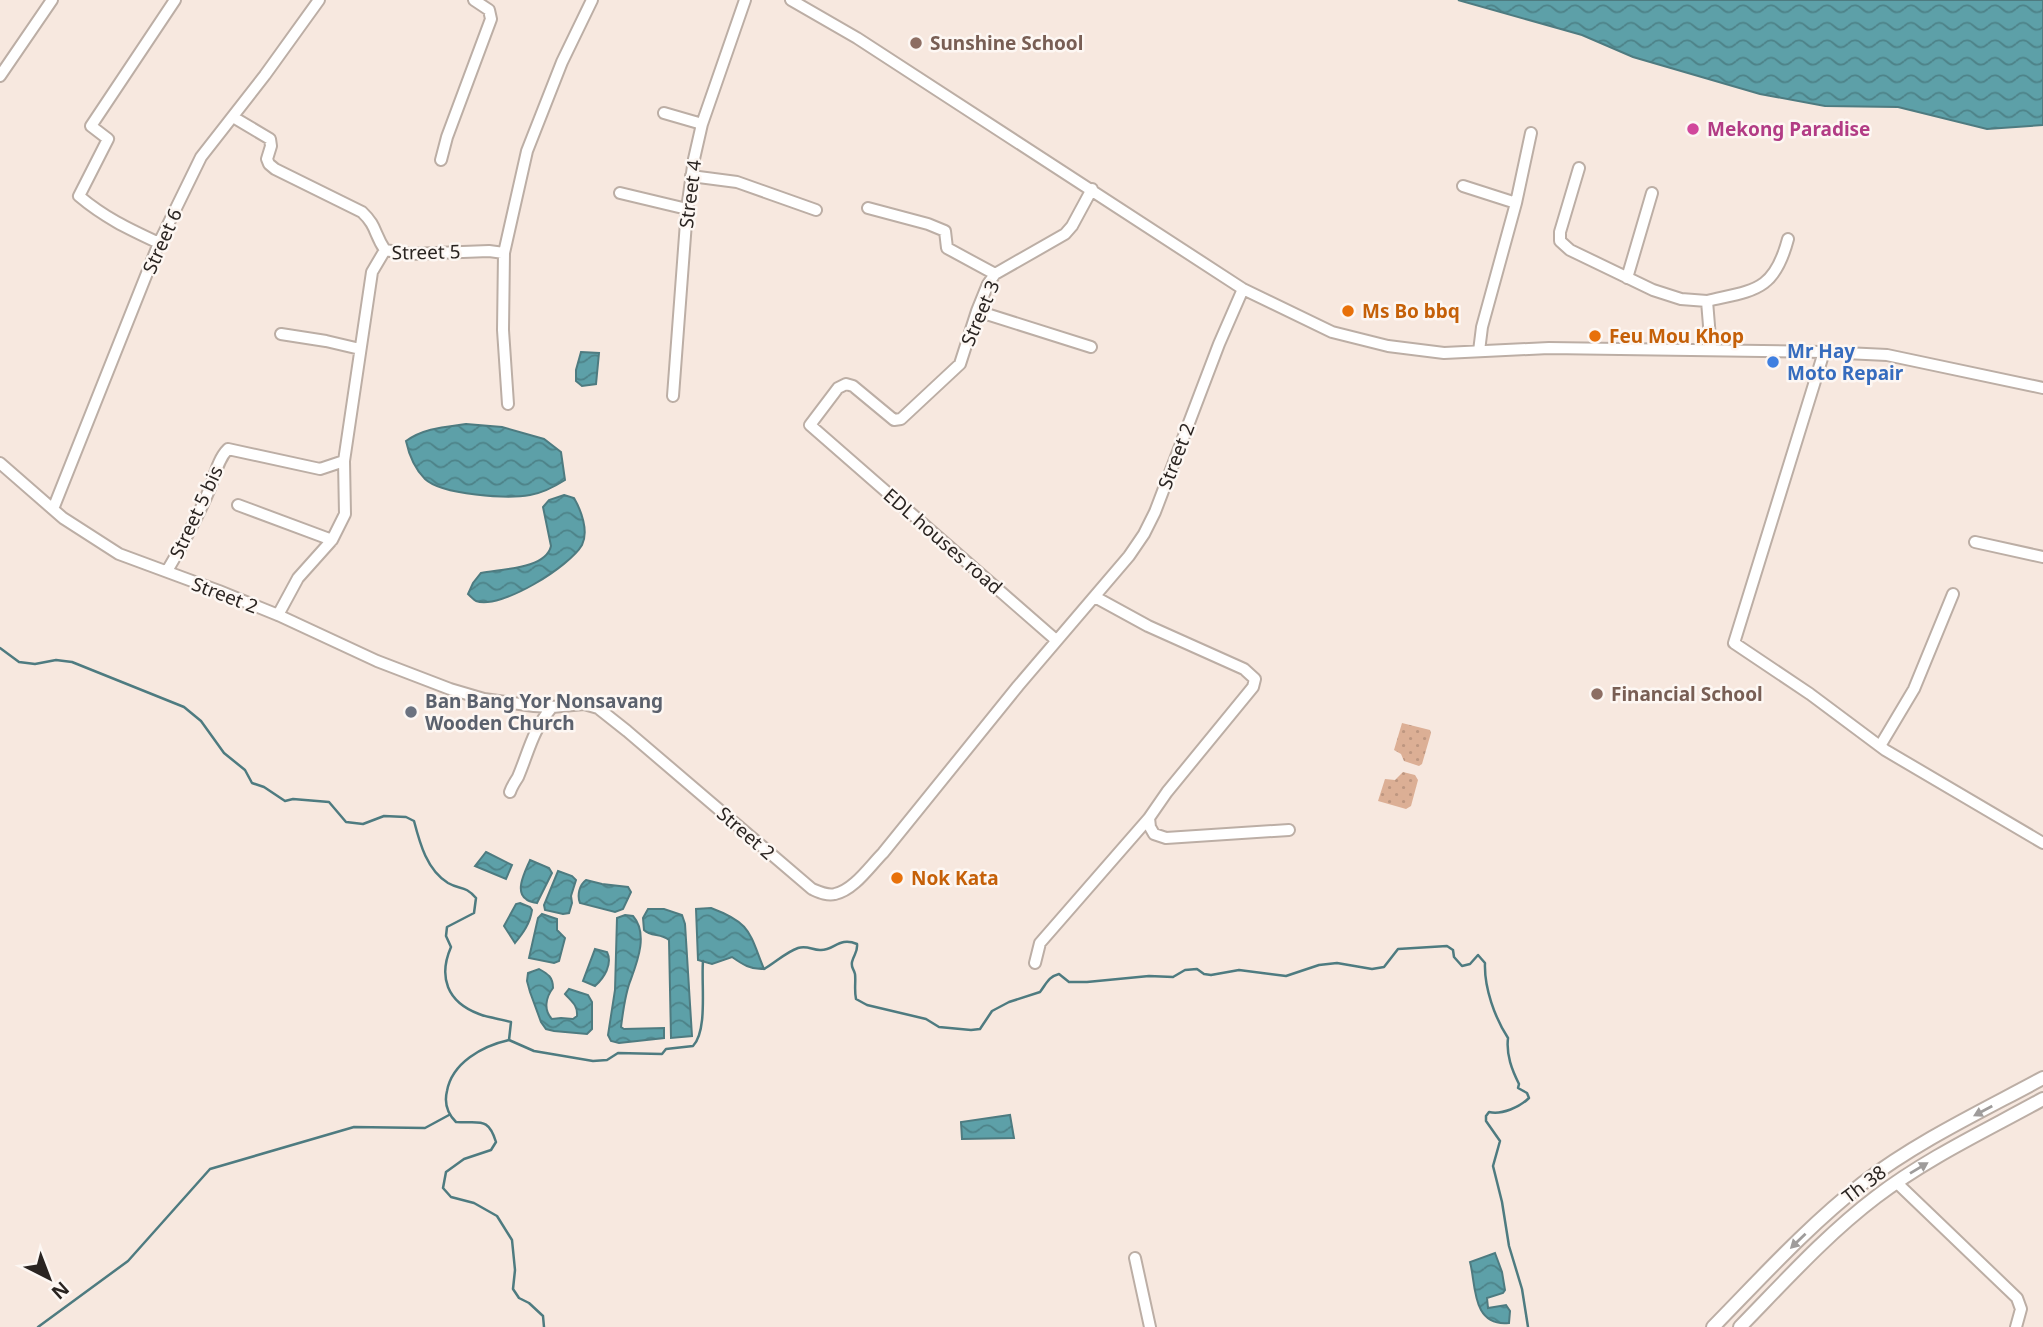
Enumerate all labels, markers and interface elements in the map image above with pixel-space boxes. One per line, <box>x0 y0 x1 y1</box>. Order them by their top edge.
place label: Sunshine School <box>930 30 1083 56</box>
marker: Sunshine School <box>908 35 924 51</box>
place label: Mekong Paradise <box>1707 116 1870 142</box>
marker: Mekong Paradise <box>1685 121 1701 137</box>
street label: Street 4 <box>673 158 707 230</box>
street label: Street 6 <box>136 204 188 278</box>
street label: Street 5 <box>391 238 461 266</box>
street label: Street 3 <box>955 276 1005 350</box>
place label: Ms Bo bbq <box>1362 298 1460 324</box>
marker: Ms Bo bbq <box>1340 303 1356 319</box>
place label: Feu Mou Khop <box>1609 323 1744 349</box>
marker: Feu Mou Khop <box>1587 328 1603 344</box>
place label: Mr Hay Moto Repair <box>1787 338 1904 386</box>
marker: Mr Hay Moto Repair <box>1765 354 1781 370</box>
street label: Street 2 <box>1152 419 1200 493</box>
street label: Street 5 bis <box>163 461 229 563</box>
street label: EDL houses road <box>878 482 1008 600</box>
street label: Street 2 <box>188 571 262 619</box>
place label: Financial School <box>1611 681 1763 707</box>
marker: Financial School <box>1589 686 1605 702</box>
place label: Ban Bang Yor Nonsavang Wooden Church <box>425 688 663 736</box>
marker: Ban Bang Yor Nonsavang Wooden Church <box>403 704 419 720</box>
street label: Street 2 <box>711 801 781 865</box>
place label: Nok Kata <box>911 865 999 891</box>
marker: Nok Kata <box>889 870 905 886</box>
one-way arrow <box>1973 1105 1993 1116</box>
street label: Th 38 <box>1837 1159 1891 1209</box>
one-way arrow <box>1909 1162 1928 1175</box>
one-way arrow <box>1789 1232 1806 1249</box>
north arrow <box>14 1243 84 1313</box>
text: N <box>46 1276 75 1305</box>

